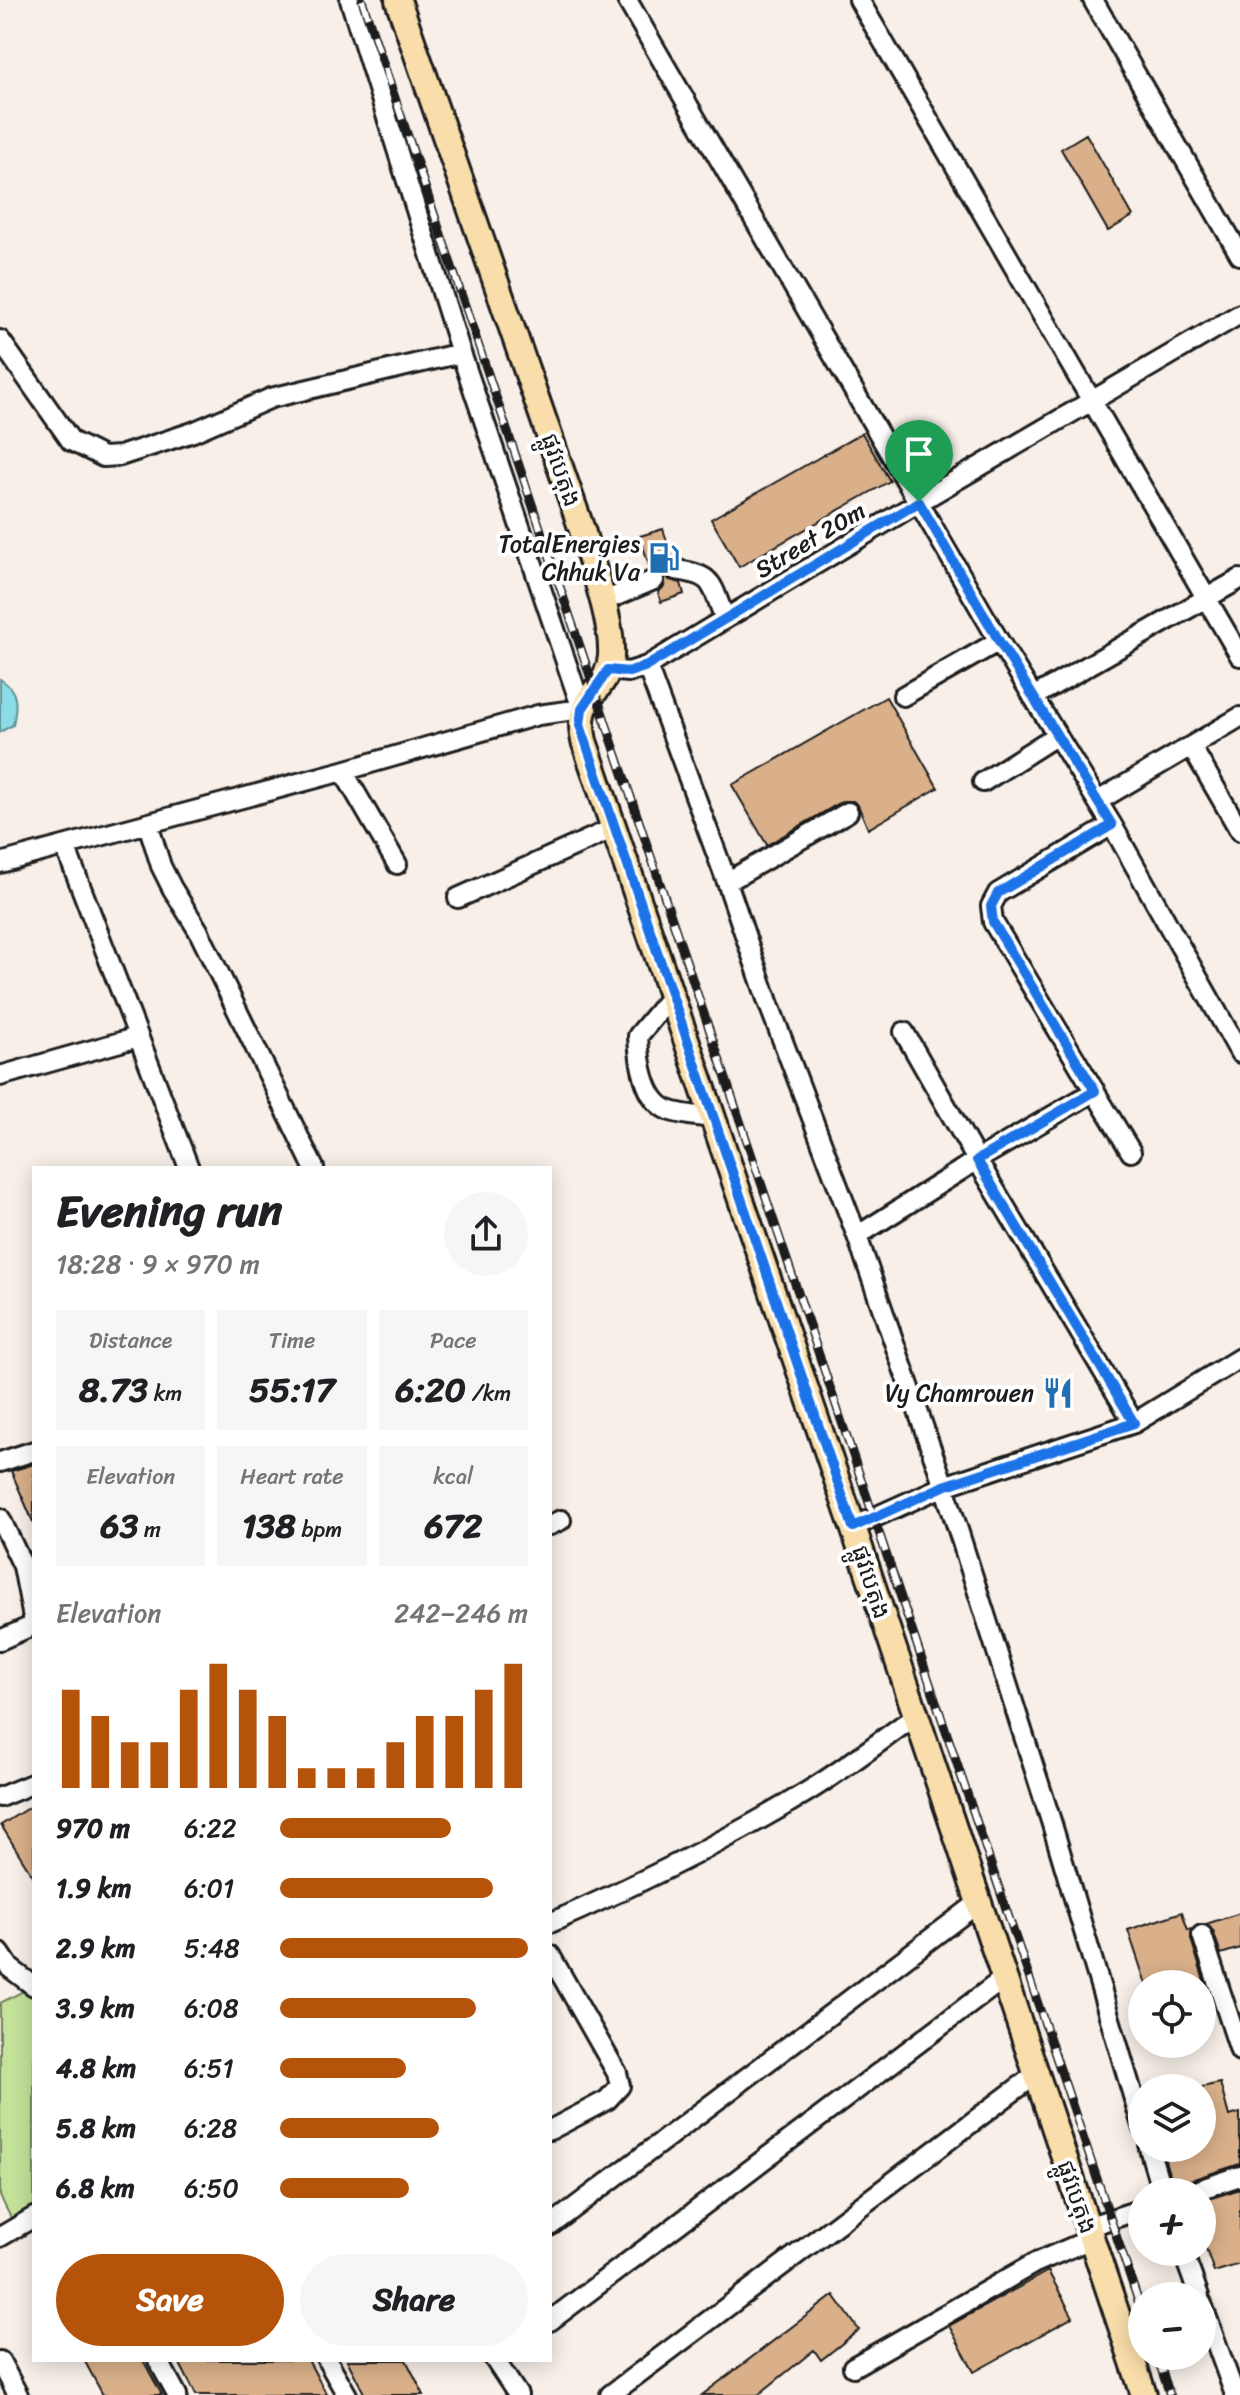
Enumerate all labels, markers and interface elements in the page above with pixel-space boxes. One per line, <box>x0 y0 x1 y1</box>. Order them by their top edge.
pin <box>885 420 953 502</box>
street label: ផ្លូវបេតុង <box>528 427 593 513</box>
icon: arrive <box>897 432 941 476</box>
street label: Street 20m <box>746 490 874 590</box>
place label: TotalEnergies Chhuk Va <box>499 523 641 593</box>
fuel station icon: TotalEnergies Chhuk Va <box>647 541 681 575</box>
text: Evening run <box>56 1172 282 1250</box>
button: share <box>444 1192 528 1276</box>
text: 18:28 · 9 × 970 m <box>56 1241 260 1287</box>
text: Distance <box>89 1321 172 1360</box>
text: Time <box>269 1321 315 1360</box>
text: Pace <box>430 1321 477 1360</box>
text: 8.73 <box>79 1360 148 1420</box>
text: 55:17 <box>249 1360 335 1420</box>
text: 6:20 <box>395 1360 466 1420</box>
place label: Vy Chamrouen <box>885 1372 1034 1414</box>
text: km <box>148 1374 182 1413</box>
text: /km <box>466 1374 511 1413</box>
restaurant icon: Vy Chamrouen <box>1041 1376 1075 1410</box>
text: Elevation <box>86 1457 175 1496</box>
text: Heart rate <box>240 1457 344 1496</box>
text: kcal <box>433 1457 473 1496</box>
text: 63 <box>100 1496 138 1556</box>
text: 138 <box>242 1496 296 1556</box>
text: 672 <box>424 1496 483 1556</box>
text: m <box>138 1510 161 1549</box>
text: bpm <box>296 1510 342 1549</box>
street label: ផ្លូវបេតុង <box>838 1540 903 1625</box>
text: Elevation <box>56 1590 161 1636</box>
text: 242–246 m <box>394 1590 528 1636</box>
text: 970 m <box>56 1805 130 1851</box>
text: 6:22 <box>184 1805 237 1851</box>
text: 1.9 km <box>56 1865 132 1911</box>
text: 6:01 <box>184 1865 234 1911</box>
text: 2.9 km <box>56 1925 135 1971</box>
text: 5:48 <box>184 1925 240 1971</box>
map controls <box>1128 1970 1216 2370</box>
button: locate <box>1128 1970 1216 2058</box>
text: 3.9 km <box>56 1985 135 2031</box>
text: 6:08 <box>184 1985 239 2031</box>
text: 4.8 km <box>56 2045 136 2091</box>
text: 6:51 <box>184 2045 234 2091</box>
button: layers <box>1128 2074 1216 2162</box>
text: 5.8 km <box>56 2105 136 2151</box>
text: 6:28 <box>184 2105 237 2151</box>
street label: ផ្លូវបេតុង <box>1044 2154 1109 2240</box>
text: 6.8 km <box>56 2165 135 2211</box>
text: 6:50 <box>184 2165 239 2211</box>
button: + <box>1128 2178 1216 2266</box>
button: Save <box>56 2254 284 2346</box>
button: Share <box>300 2254 528 2346</box>
button: − <box>1128 2282 1216 2370</box>

